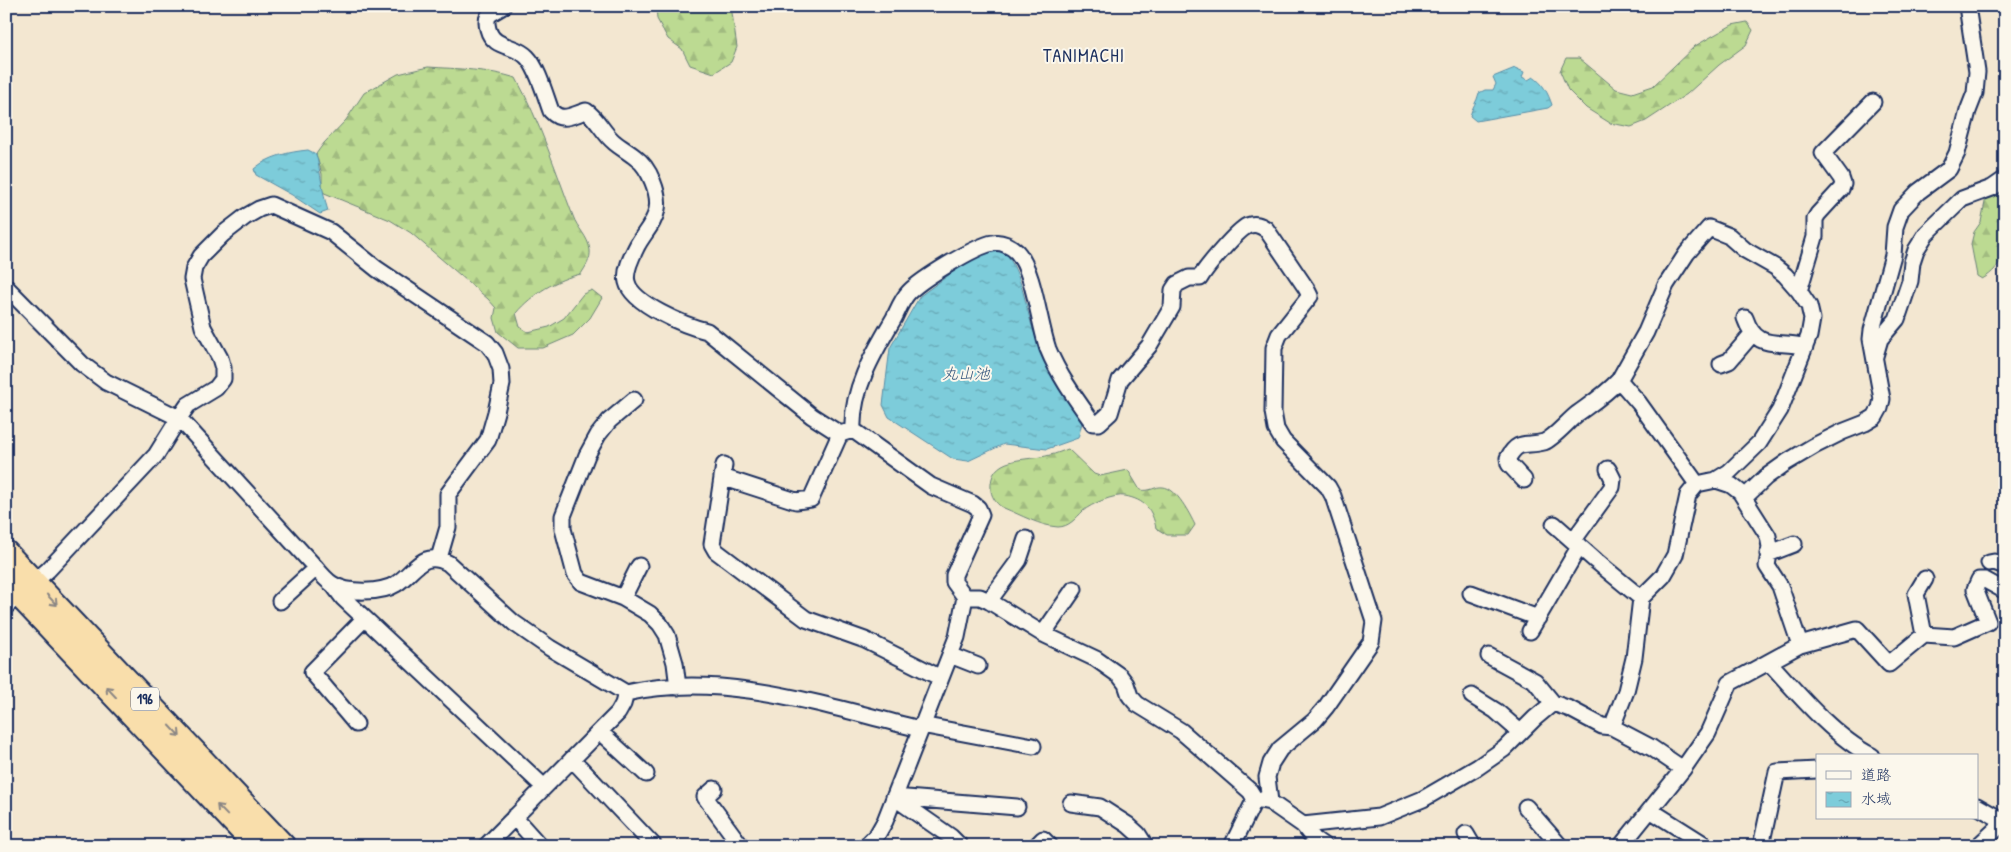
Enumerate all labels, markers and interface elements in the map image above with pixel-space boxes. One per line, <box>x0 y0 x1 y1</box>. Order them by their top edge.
district label: TANIMACHI <box>1043 43 1125 68</box>
water label: 丸山池 <box>942 362 991 384</box>
one-way arrow <box>46 594 58 607</box>
one-way arrow <box>105 686 117 698</box>
road number: 196 <box>131 688 159 711</box>
one-way arrow <box>169 725 181 738</box>
legend <box>1816 754 1978 820</box>
text: 道路 <box>1861 764 1891 785</box>
text: 水域 <box>1861 788 1891 809</box>
one-way arrow <box>216 804 228 817</box>

